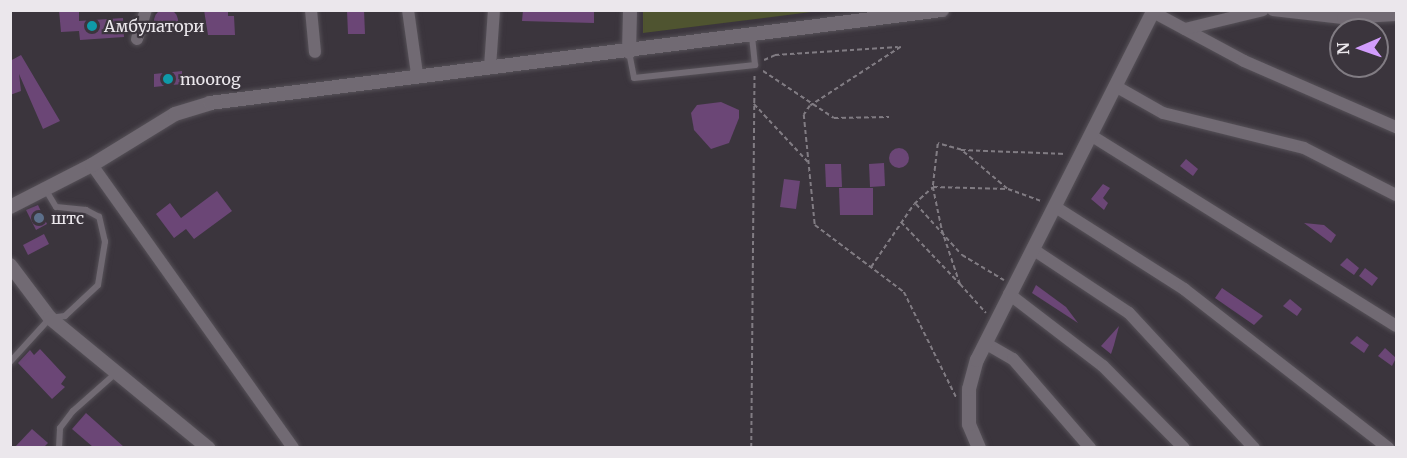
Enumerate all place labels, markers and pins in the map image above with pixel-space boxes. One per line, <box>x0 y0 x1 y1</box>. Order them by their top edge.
place label: Амбулатори <box>104 16 204 36</box>
marker: Амбулатори <box>85 19 99 33</box>
place label: moorog <box>180 69 241 89</box>
marker: moorog <box>161 72 175 86</box>
place label: штс <box>51 208 84 228</box>
marker: штс <box>32 211 46 225</box>

